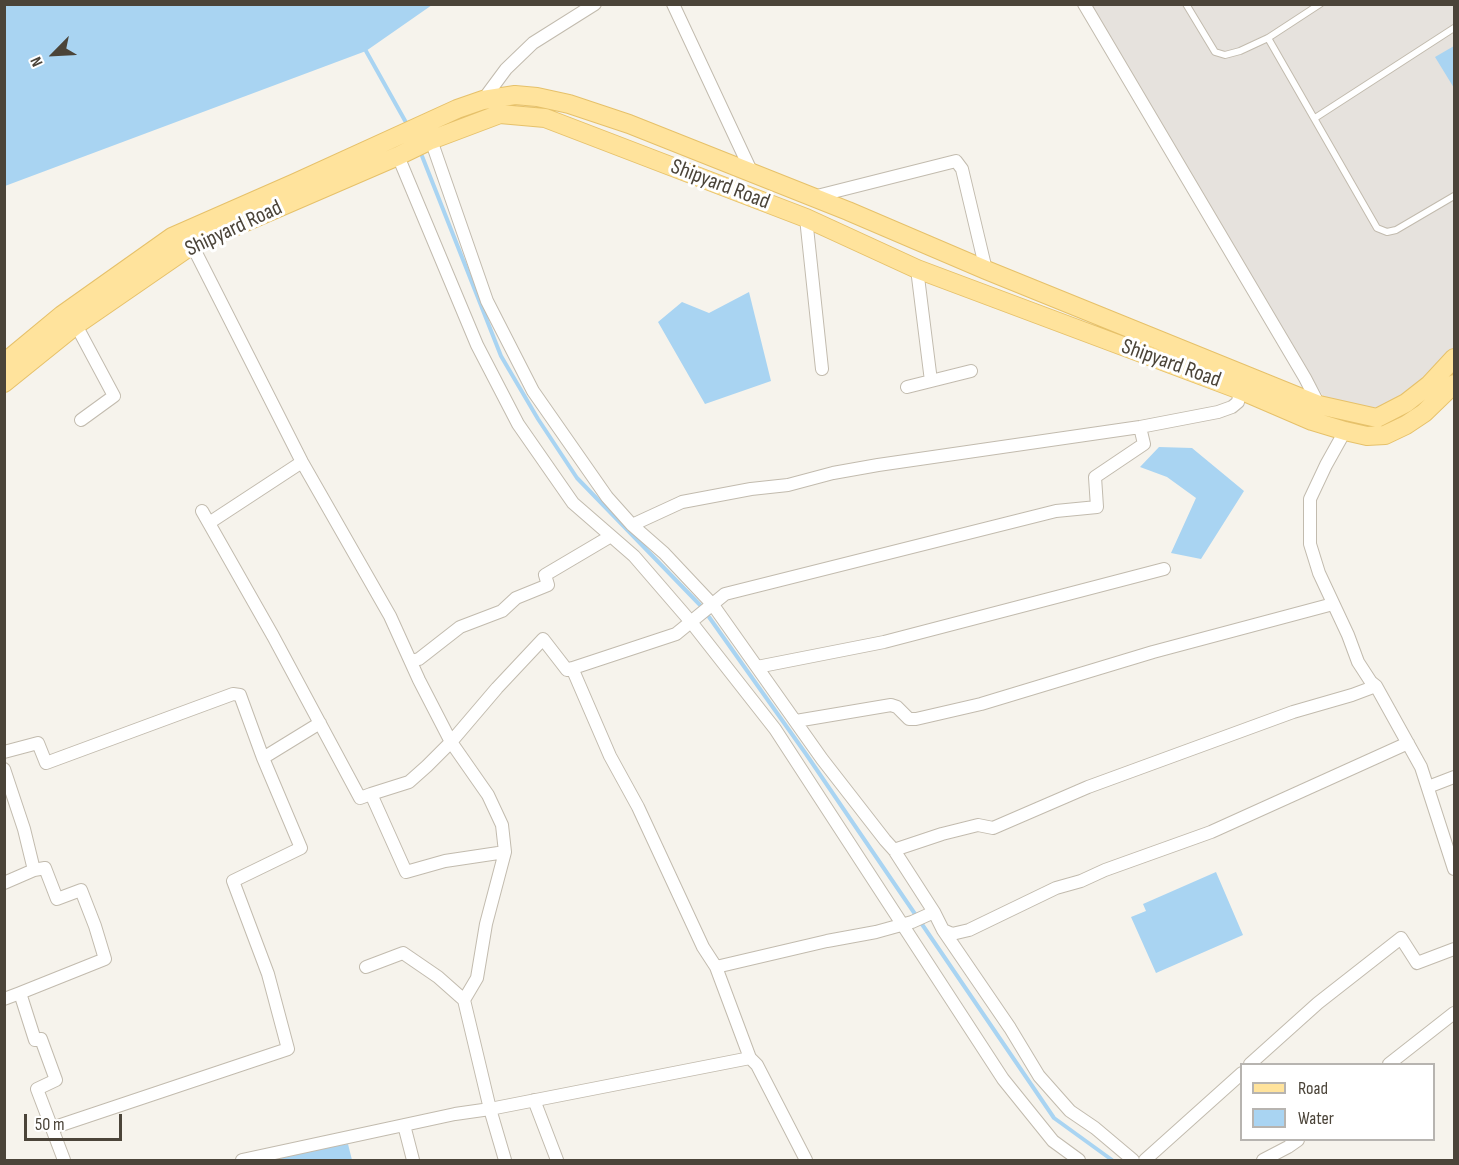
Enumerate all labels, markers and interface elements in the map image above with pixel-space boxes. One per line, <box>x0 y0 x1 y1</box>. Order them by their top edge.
north arrow <box>24 24 84 84</box>
text: N <box>27 54 48 69</box>
street label: Shipyard Road <box>667 154 773 216</box>
street label: Shipyard Road <box>181 195 287 263</box>
street label: Shipyard Road <box>1118 334 1224 394</box>
legend <box>1240 1063 1435 1141</box>
text: Road <box>1298 1078 1328 1099</box>
scale bar <box>27 1102 124 1140</box>
text: Water <box>1298 1108 1334 1129</box>
text: 50 m <box>35 1114 65 1135</box>

